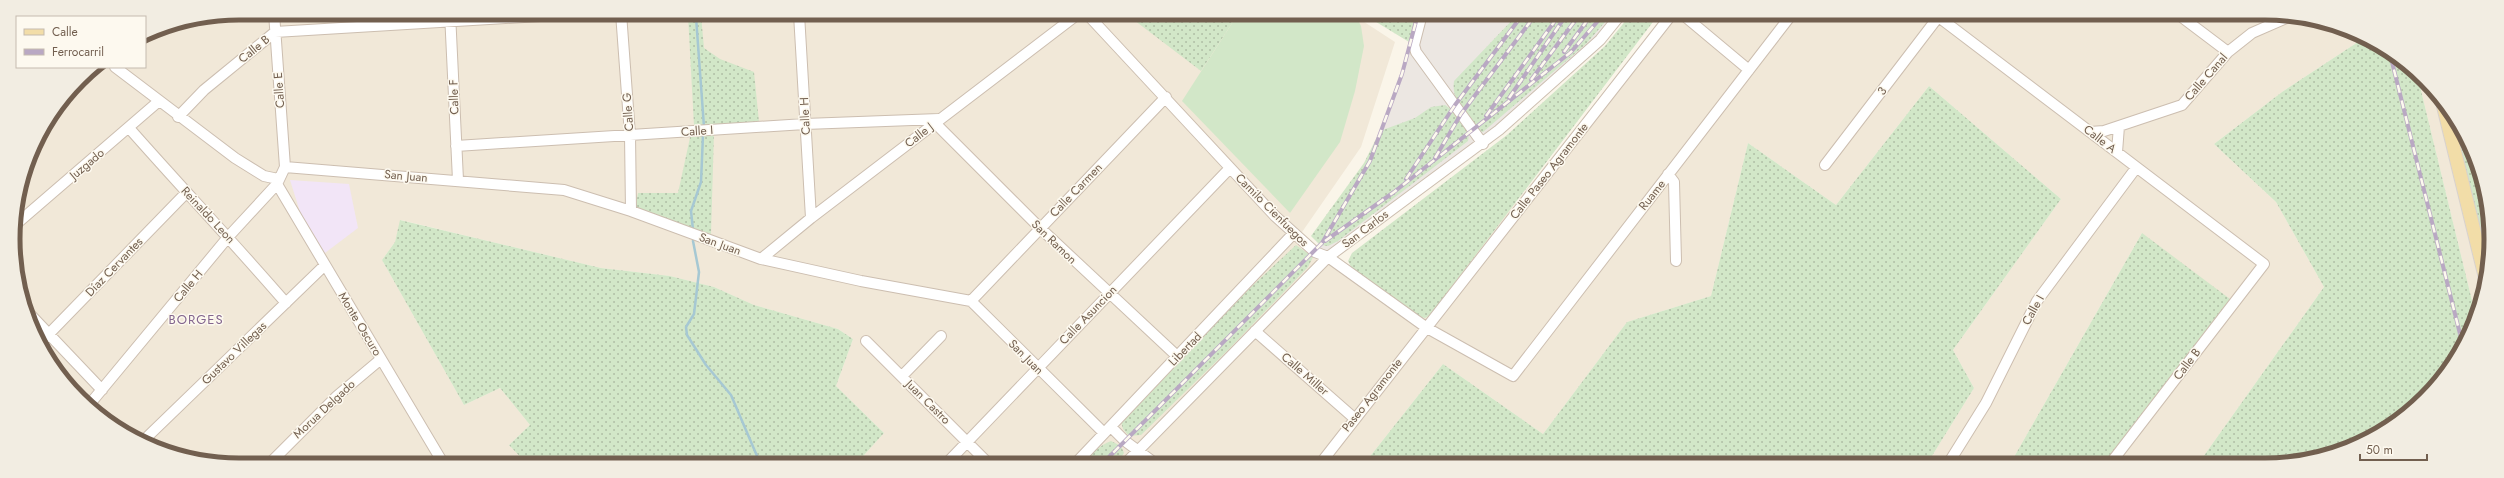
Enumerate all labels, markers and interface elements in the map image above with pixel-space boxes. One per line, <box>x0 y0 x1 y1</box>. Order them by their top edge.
legend <box>16 16 146 68</box>
text: Calle <box>52 23 78 41</box>
street label: Calle B <box>234 30 274 67</box>
text: Ferrocarril <box>52 43 104 61</box>
street label: Calle Canal <box>2180 49 2232 105</box>
street label: Calle E <box>269 71 289 109</box>
street label: Calle F <box>444 79 464 115</box>
street label: 3 <box>1873 83 1891 99</box>
street label: Calle G <box>618 92 638 132</box>
street label: Calle H <box>795 97 815 135</box>
street label: Calle J <box>901 118 937 152</box>
street label: Calle Paseo Agramonte <box>1505 119 1593 223</box>
street label: Calle A <box>2080 120 2120 158</box>
street label: Calle I <box>680 121 714 141</box>
street label: Juzgado <box>64 144 109 185</box>
street label: Calle Carmen <box>1045 159 1107 221</box>
street label: San Juan <box>384 165 428 187</box>
street label: Camilo Cienfuegos <box>1231 169 1313 251</box>
street label: Ruame <box>1634 176 1670 214</box>
street label: Reinaldo Leon <box>177 182 239 248</box>
street label: San Carlos <box>1338 205 1392 253</box>
street label: San Ramon <box>1027 216 1081 268</box>
street label: San Juan <box>696 228 744 260</box>
street label: Díaz Cervantes <box>81 233 147 301</box>
street label: Calle H <box>169 266 207 306</box>
street label: Calle Asuncion <box>1055 281 1121 349</box>
street label: Monte Oscuro <box>334 288 387 360</box>
street label: Calle I <box>2017 292 2049 328</box>
district label: BORGES <box>168 310 224 329</box>
street label: Gustavo Villegas <box>197 317 271 389</box>
street label: Libertad <box>1164 328 1206 370</box>
street label: San Juan <box>1004 335 1048 379</box>
street label: Calle B <box>2169 344 2205 384</box>
street label: Calle Miller <box>1277 348 1333 400</box>
street label: Paseo Agramonte <box>1337 354 1407 436</box>
street label: Juan Castro <box>900 374 955 429</box>
street label: Morua Delgado <box>289 375 359 443</box>
scale bar <box>2360 436 2427 462</box>
text: 50 m <box>2366 441 2393 459</box>

